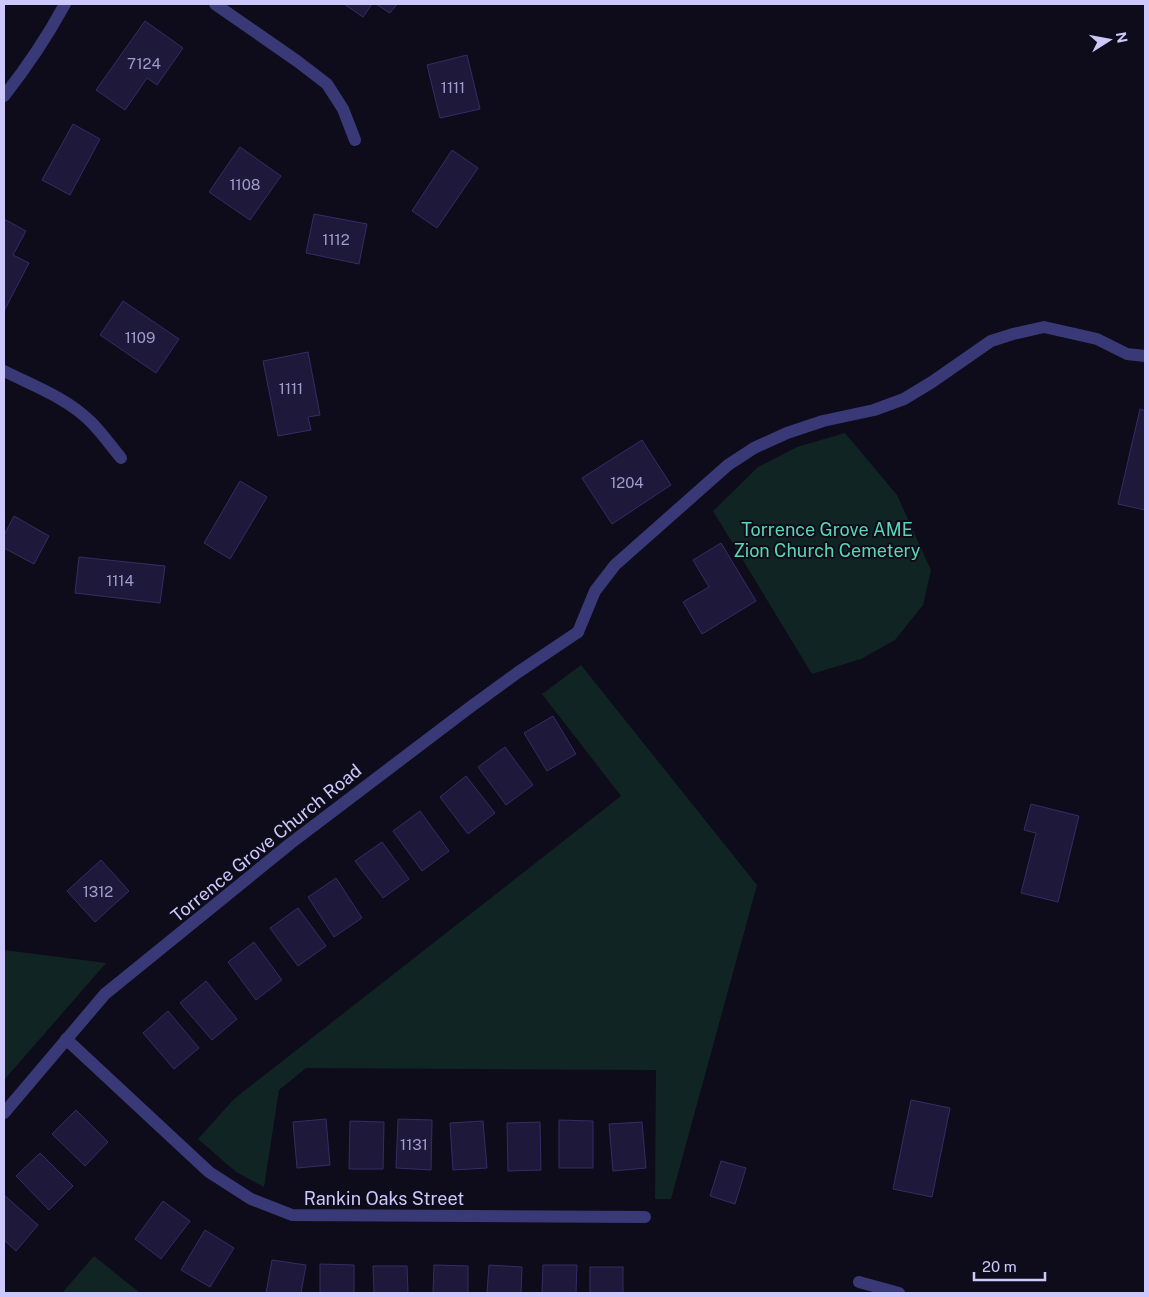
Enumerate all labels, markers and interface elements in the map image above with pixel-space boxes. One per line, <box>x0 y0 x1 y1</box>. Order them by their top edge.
north arrow <box>1084 15 1134 65</box>
text: N <box>1113 31 1131 44</box>
house number: 7124 <box>127 55 161 72</box>
house number: 1111 <box>441 79 465 96</box>
house number: 1108 <box>229 176 261 193</box>
house number: 1112 <box>322 231 350 248</box>
house number: 1109 <box>125 329 155 346</box>
house number: 1111 <box>279 380 303 397</box>
house number: 1204 <box>610 474 644 491</box>
park label: Torrence Grove AME Zion Church Cemetery <box>734 519 921 561</box>
house number: 1114 <box>106 572 134 589</box>
street label: Torrence Grove Church Road <box>167 760 365 926</box>
house number: 1312 <box>83 883 113 900</box>
house number: 1131 <box>400 1136 428 1153</box>
street label: Rankin Oaks Street <box>304 1188 464 1209</box>
scale bar <box>974 1250 1045 1282</box>
text: 20 m <box>982 1258 1017 1275</box>

